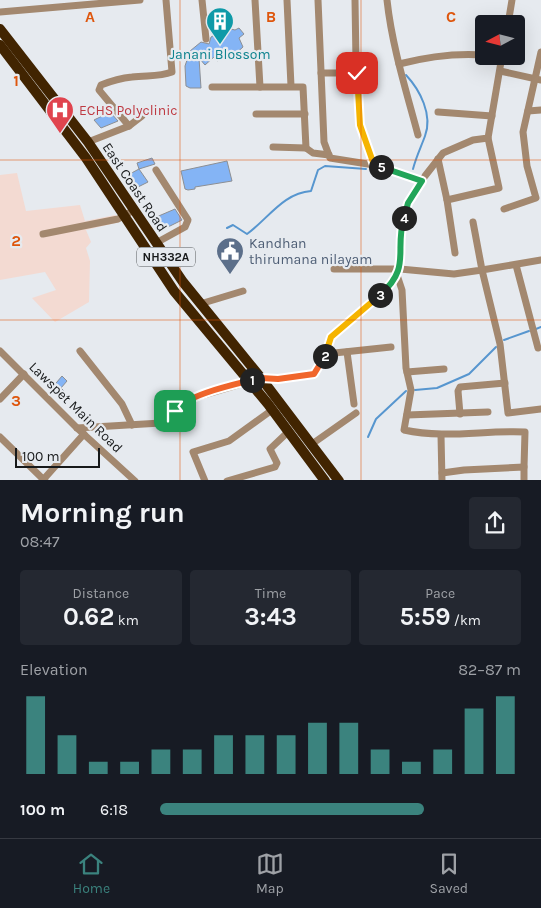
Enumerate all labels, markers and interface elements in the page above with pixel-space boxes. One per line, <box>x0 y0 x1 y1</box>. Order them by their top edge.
building icon: Janani Blossom <box>205 6 235 45</box>
text: A <box>85 7 95 26</box>
text: B <box>266 7 276 26</box>
text: C <box>446 7 456 26</box>
north arrow <box>475 15 525 65</box>
map controls <box>475 15 525 65</box>
place label: Janani Blossom <box>169 46 271 63</box>
pin <box>336 52 378 94</box>
icon: check <box>343 59 371 87</box>
text: 1 <box>13 71 19 90</box>
hospital icon: ECHS Polyclinic <box>45 95 75 134</box>
place label: ECHS Polyclinic <box>79 102 178 119</box>
street label: East Coast Road <box>99 140 171 235</box>
pin: 5 <box>368 154 394 180</box>
text: 5 <box>377 159 386 176</box>
pin: 4 <box>392 206 416 230</box>
text: 4 <box>400 210 409 227</box>
text: 2 <box>11 231 21 250</box>
place label: Kandhan thirumana nilayam <box>249 235 372 268</box>
public building icon: Kandhan thirumana nilayam <box>215 236 245 275</box>
road number: NH332A <box>137 248 195 266</box>
pin: 3 <box>368 282 392 308</box>
text: 3 <box>376 287 385 304</box>
pin: 2 <box>312 344 338 368</box>
text: 2 <box>321 348 330 365</box>
street label: Lawspet Main Road <box>25 358 126 456</box>
pin: 1 <box>240 368 264 392</box>
text: 1 <box>250 372 255 389</box>
pin <box>154 390 196 432</box>
text: 3 <box>11 391 21 410</box>
icon: arrive <box>161 397 189 425</box>
scale bar <box>15 446 100 469</box>
text: 100 m <box>22 448 60 465</box>
text: Morning run <box>20 496 185 529</box>
button: share <box>469 497 521 549</box>
text: 08:47 <box>20 532 59 551</box>
text: Distance <box>73 585 129 602</box>
text: Time <box>255 585 286 602</box>
text: Pace <box>425 585 455 602</box>
text: 0.62 <box>63 602 114 631</box>
text: 3:43 <box>244 602 297 631</box>
text: 5:59 <box>399 602 451 631</box>
text: km <box>114 612 139 629</box>
text: /km <box>451 612 481 629</box>
text: Elevation <box>20 660 88 679</box>
text: 82–87 m <box>458 660 521 679</box>
text: 100 m <box>20 800 65 819</box>
text: 6:18 <box>100 800 128 819</box>
tab: Home <box>73 850 110 897</box>
tab: Map <box>256 850 284 897</box>
tab: Saved <box>429 850 468 897</box>

